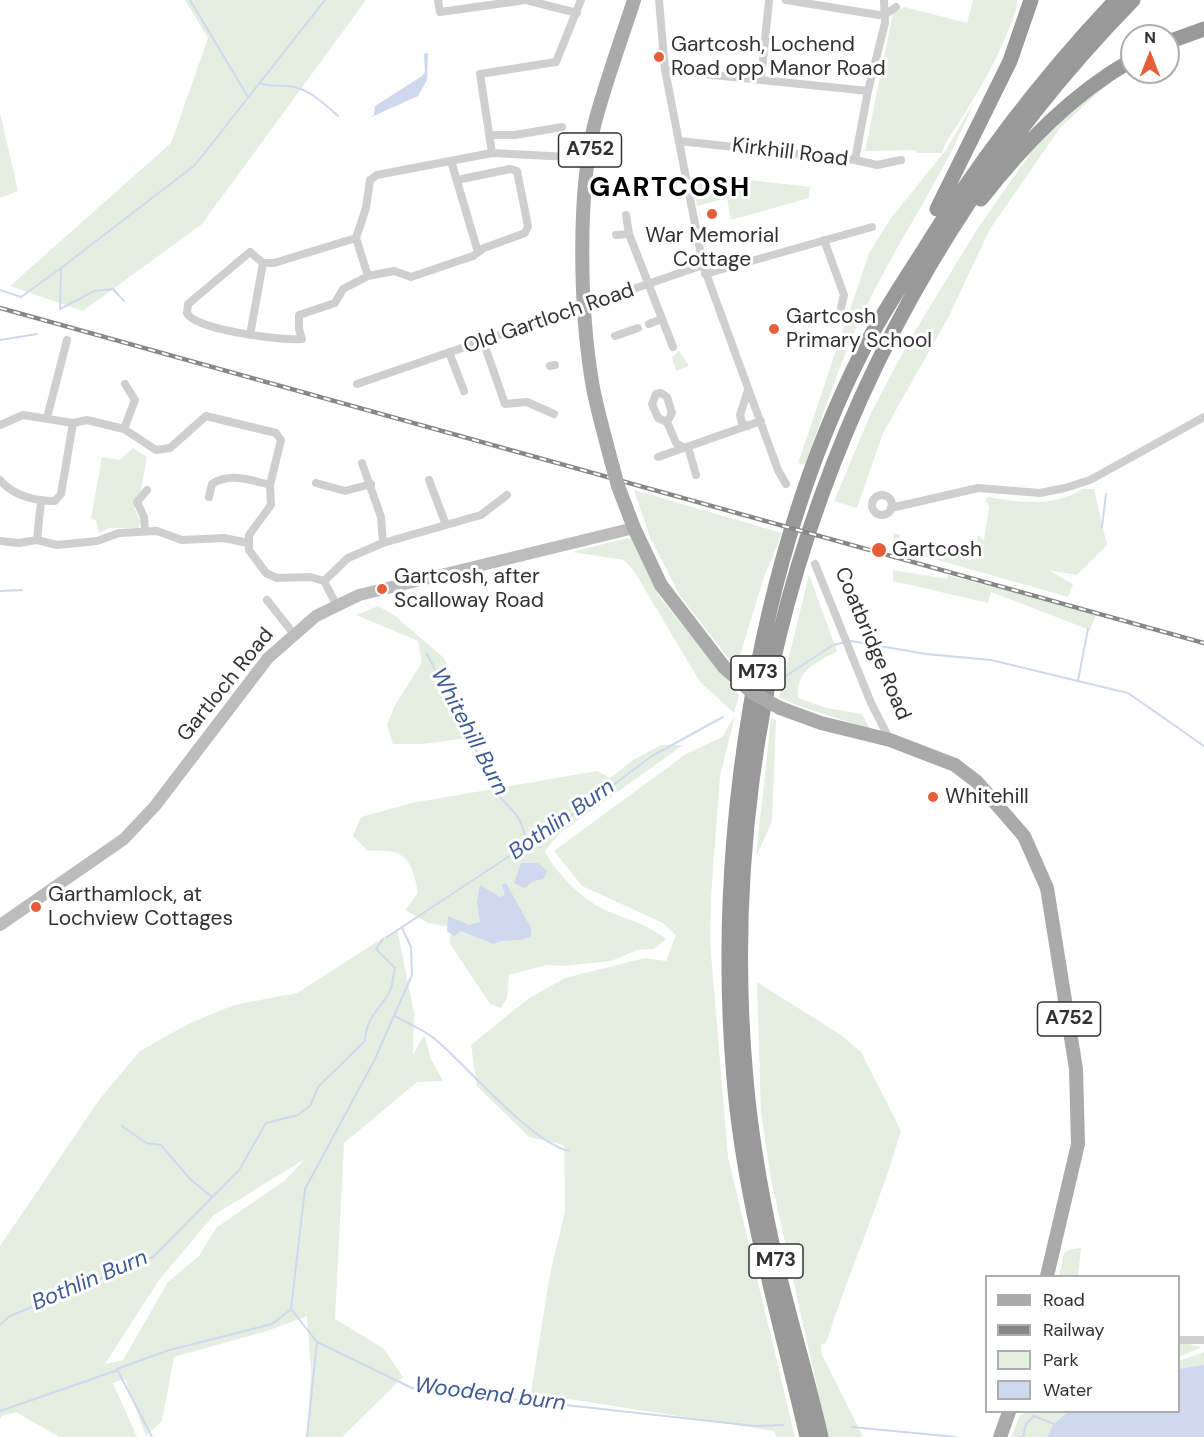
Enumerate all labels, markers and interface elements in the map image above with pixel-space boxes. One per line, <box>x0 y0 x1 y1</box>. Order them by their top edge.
north arrow <box>1120 24 1180 84</box>
text: N <box>1144 27 1156 48</box>
place label: Gartcosh, Lochend Road opp Manor Road <box>671 32 886 82</box>
marker: Gartcosh, Lochend Road opp Manor Road <box>652 50 666 64</box>
road number: A752 <box>558 133 622 167</box>
street label: Kirkhill Road <box>731 133 849 173</box>
district label: GARTCOSH <box>589 173 751 205</box>
marker: War Memorial Cottage <box>705 207 719 221</box>
place label: War Memorial Cottage <box>645 223 779 273</box>
street label: Old Gartloch Road <box>460 278 638 360</box>
place label: Gartcosh Primary School <box>786 304 932 354</box>
marker: Gartcosh Primary School <box>767 322 781 336</box>
place label: Gartcosh <box>892 537 982 563</box>
marker: Gartcosh <box>870 541 888 559</box>
place label: Gartcosh, after Scalloway Road <box>394 564 544 614</box>
street label: Coatbridge Road <box>828 564 916 724</box>
marker: Gartcosh, after Scalloway Road <box>375 582 389 596</box>
street label: Gartloch Road <box>172 623 280 747</box>
road number: M73 <box>731 656 785 690</box>
water label: Whitehill Burn <box>424 664 514 800</box>
water label: Bothlin Burn <box>504 774 620 866</box>
place label: Whitehill <box>945 784 1029 810</box>
marker: Whitehill <box>926 790 940 804</box>
place label: Garthamlock, at Lochview Cottages <box>48 882 233 932</box>
marker: Garthamlock, at Lochview Cottages <box>29 900 43 914</box>
road number: A752 <box>1038 1002 1100 1036</box>
road number: M73 <box>749 1244 803 1278</box>
water label: Bothlin Burn <box>28 1245 152 1317</box>
legend <box>985 1275 1180 1413</box>
text: Road <box>1043 1288 1085 1312</box>
text: Railway <box>1043 1318 1105 1342</box>
text: Park <box>1043 1348 1079 1372</box>
water label: Woodend burn <box>413 1373 567 1417</box>
text: Water <box>1043 1378 1093 1402</box>

